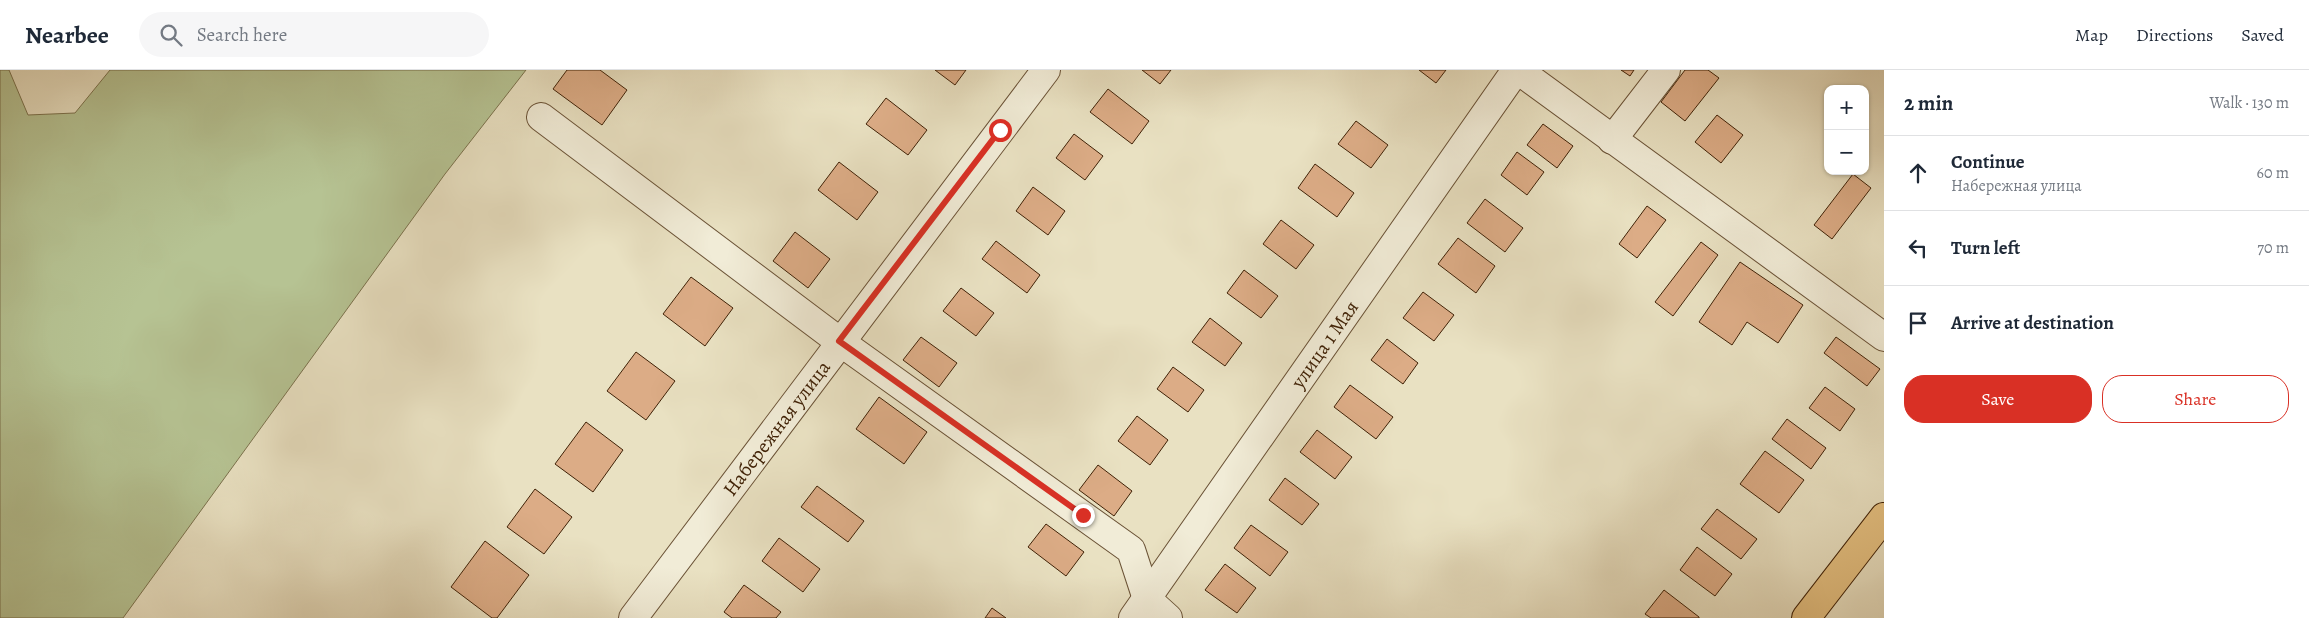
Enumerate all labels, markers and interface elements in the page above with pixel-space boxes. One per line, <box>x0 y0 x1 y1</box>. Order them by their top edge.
search box <box>139 12 489 57</box>
text: Nearbee <box>25 19 109 51</box>
icon: search <box>157 21 185 49</box>
text: Search here <box>197 22 287 48</box>
text: Map <box>2075 23 2108 47</box>
text: Directions <box>2136 23 2213 47</box>
text: Saved <box>2241 23 2284 47</box>
map controls <box>1824 85 1869 175</box>
button: + <box>1824 85 1869 130</box>
text: 2 min <box>1904 89 1953 117</box>
text: Walk · 130 m <box>2209 92 2289 114</box>
route start <box>989 119 1012 142</box>
button: − <box>1824 130 1869 175</box>
text: Continue <box>1951 149 2025 175</box>
icon: ahead <box>1904 159 1932 187</box>
text: 60 m <box>2257 162 2289 184</box>
text: Набережная улица <box>1951 175 2082 197</box>
icon: left <box>1904 234 1932 262</box>
text: Turn left <box>1951 235 2020 261</box>
text: 70 m <box>2257 237 2289 259</box>
street label: улица 1 Мая <box>1284 295 1364 394</box>
icon: arrive <box>1904 309 1932 337</box>
text: Arrive at destination <box>1951 310 2114 336</box>
street label: Набережная улица <box>716 354 837 501</box>
button: Save <box>1904 375 2092 423</box>
button: Share <box>2102 375 2289 423</box>
route end <box>1072 504 1095 527</box>

